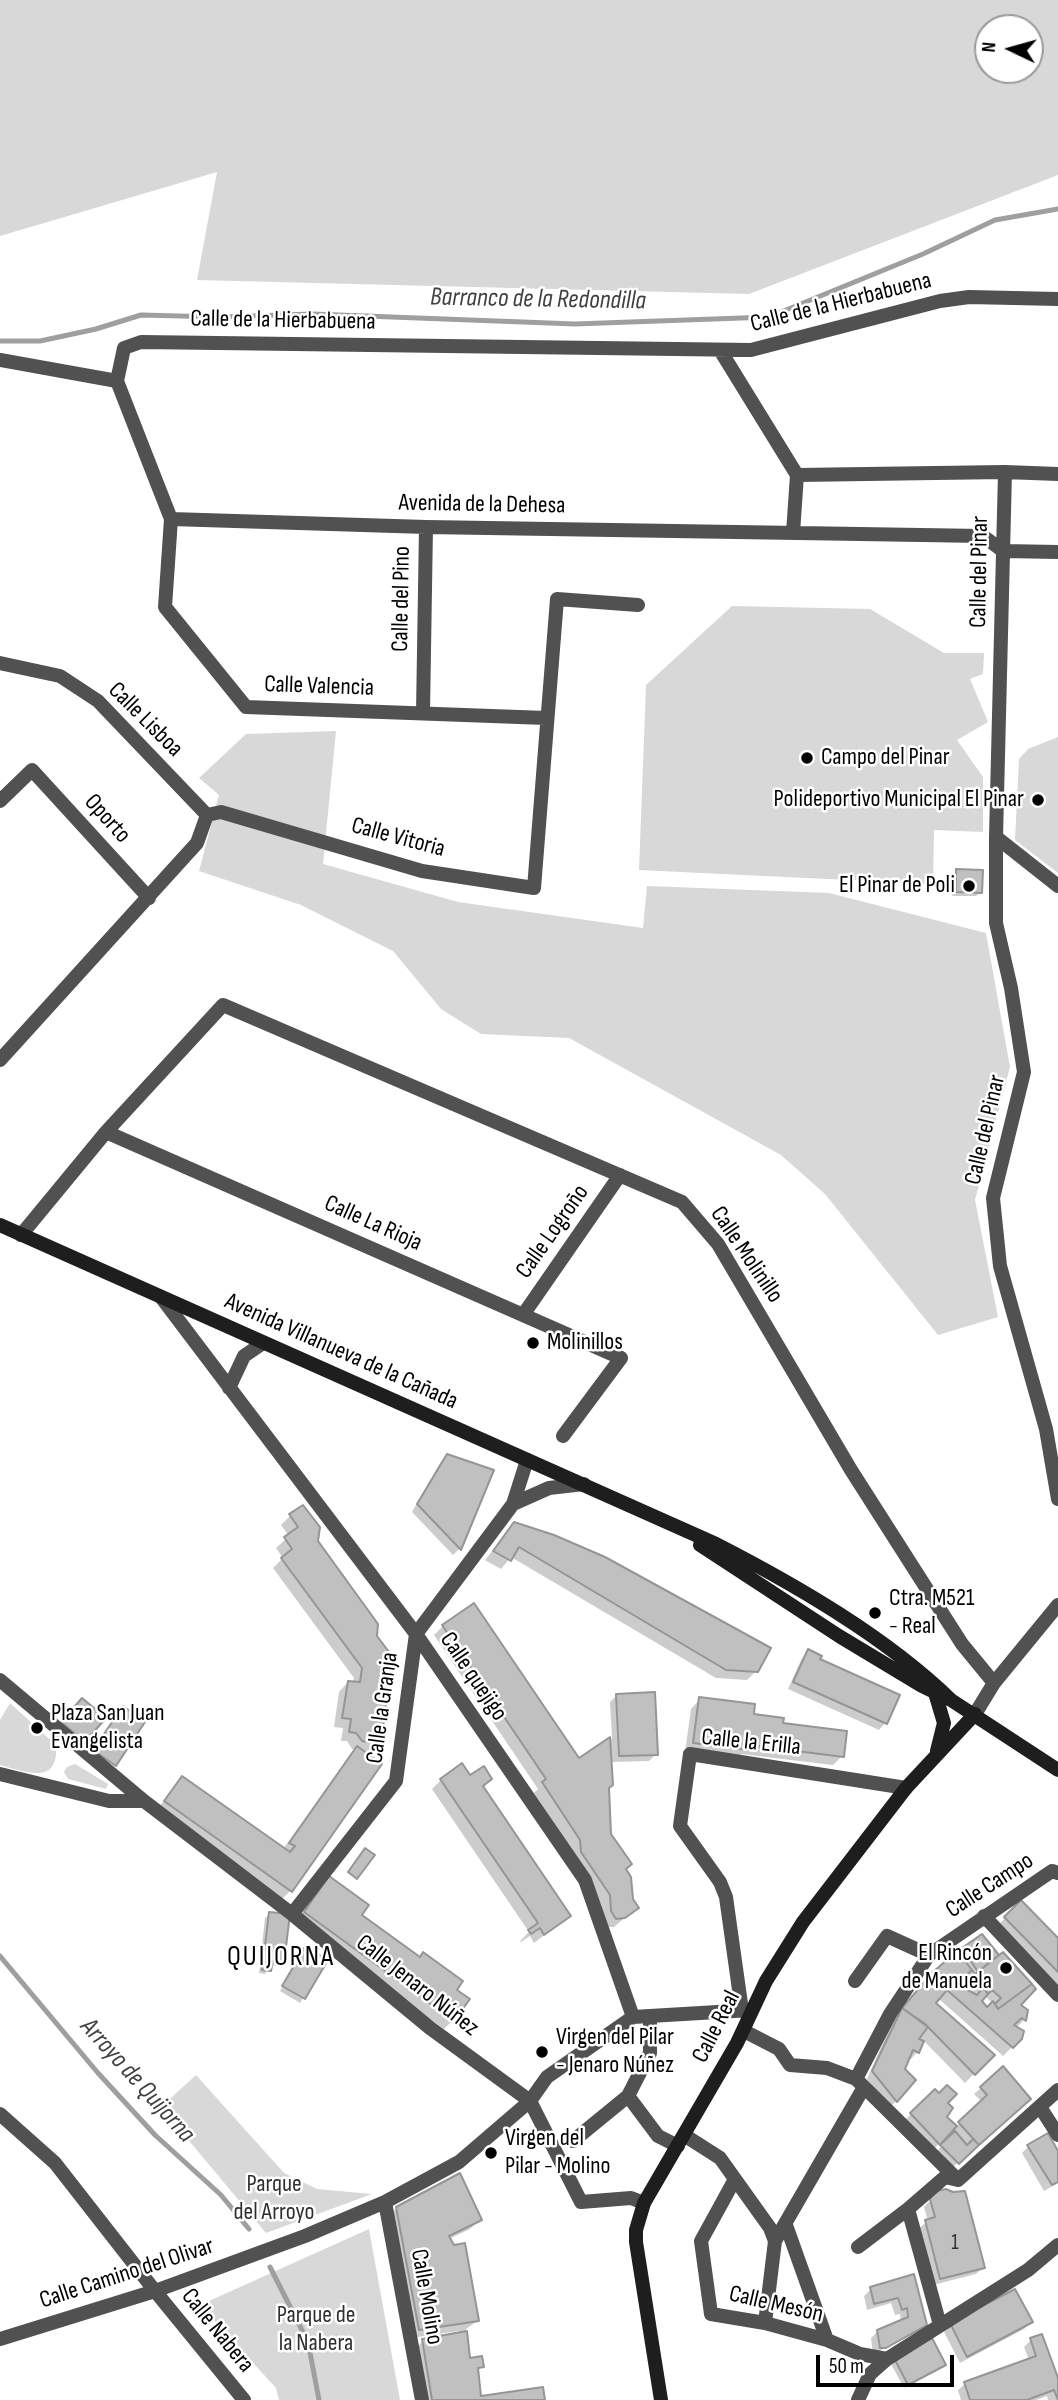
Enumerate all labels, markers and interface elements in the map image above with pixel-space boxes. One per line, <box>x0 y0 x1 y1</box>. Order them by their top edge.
north arrow <box>974 14 1044 84</box>
text: N <box>978 41 1001 53</box>
street label: Calle de la Hierbabuena <box>748 267 934 339</box>
water label: Barranco de la Redondilla <box>430 283 646 317</box>
street label: Calle de la Hierbabuena <box>190 305 376 337</box>
street label: Avenida de la Dehesa <box>398 489 566 521</box>
street label: Calle del Pinar <box>965 516 995 628</box>
street label: Calle del Pino <box>387 546 417 652</box>
street label: Calle Valencia <box>264 671 374 703</box>
street label: Calle Lisboa <box>102 677 188 763</box>
place label: Campo del Pinar <box>821 744 950 772</box>
marker: Campo del Pinar <box>799 750 815 766</box>
place label: Polideportivo Municipal El Pinar <box>773 786 1024 814</box>
street label: Oporto <box>78 789 136 849</box>
marker: Polideportivo Municipal El Pinar <box>1030 792 1046 808</box>
street label: Calle Vitoria <box>348 812 448 864</box>
place label: El Pinar de Poli <box>839 872 955 900</box>
marker: El Pinar de Poli <box>961 878 977 894</box>
street label: Calle del Pinar <box>959 1072 1013 1188</box>
street label: Calle Logroño <box>510 1180 596 1284</box>
street label: Calle La Rioja <box>320 1190 426 1258</box>
street label: Calle Molinillo <box>703 1201 789 1309</box>
street label: Avenida Villanueva de la Cañada <box>220 1288 462 1416</box>
place label: Molinillos <box>547 1329 623 1357</box>
marker: Molinillos <box>525 1335 541 1351</box>
place label: Ctra. M521 - Real <box>889 1585 974 1641</box>
marker: Ctra. M521 - Real <box>867 1605 883 1621</box>
street label: Calle quejigo <box>433 1627 513 1727</box>
street label: Calle la Granja <box>361 1651 405 1765</box>
place label: Plaza San Juan Evangelista <box>51 1700 165 1756</box>
marker: Plaza San Juan Evangelista <box>29 1720 45 1736</box>
street label: Calle la Erilla <box>700 1723 802 1763</box>
street label: Calle Campo <box>941 1847 1039 1925</box>
street label: Calle Jenaro Núñez <box>350 1929 484 2043</box>
place label: El Rincón de Manuela <box>901 1940 992 1996</box>
district label: QUIJORNA <box>228 1941 334 1975</box>
marker: El Rincón de Manuela <box>998 1960 1014 1976</box>
street label: Calle Real <box>687 1986 747 2068</box>
water label: Arroyo de Quijorna <box>73 2012 201 2150</box>
place label: Virgen del Pilar - Jenaro Núñez <box>556 2024 674 2080</box>
marker: Virgen del Pilar - Jenaro Núñez <box>534 2044 550 2060</box>
place label: Virgen del Pilar - Molino <box>505 2125 611 2181</box>
marker: Virgen del Pilar - Molino <box>483 2145 499 2161</box>
park label: Parque del Arroyo <box>234 2171 314 2227</box>
house number: 1 <box>951 2231 959 2257</box>
street label: Calle Camino del Olivar <box>36 2232 218 2316</box>
street label: Calle Molino <box>403 2247 449 2347</box>
street label: Calle Mesón <box>726 2280 826 2330</box>
street label: Calle Nabera <box>174 2283 260 2379</box>
park label: Parque de la Nabera <box>277 2302 355 2358</box>
scale bar <box>820 2340 958 2384</box>
text: 50 m <box>829 2354 864 2379</box>

